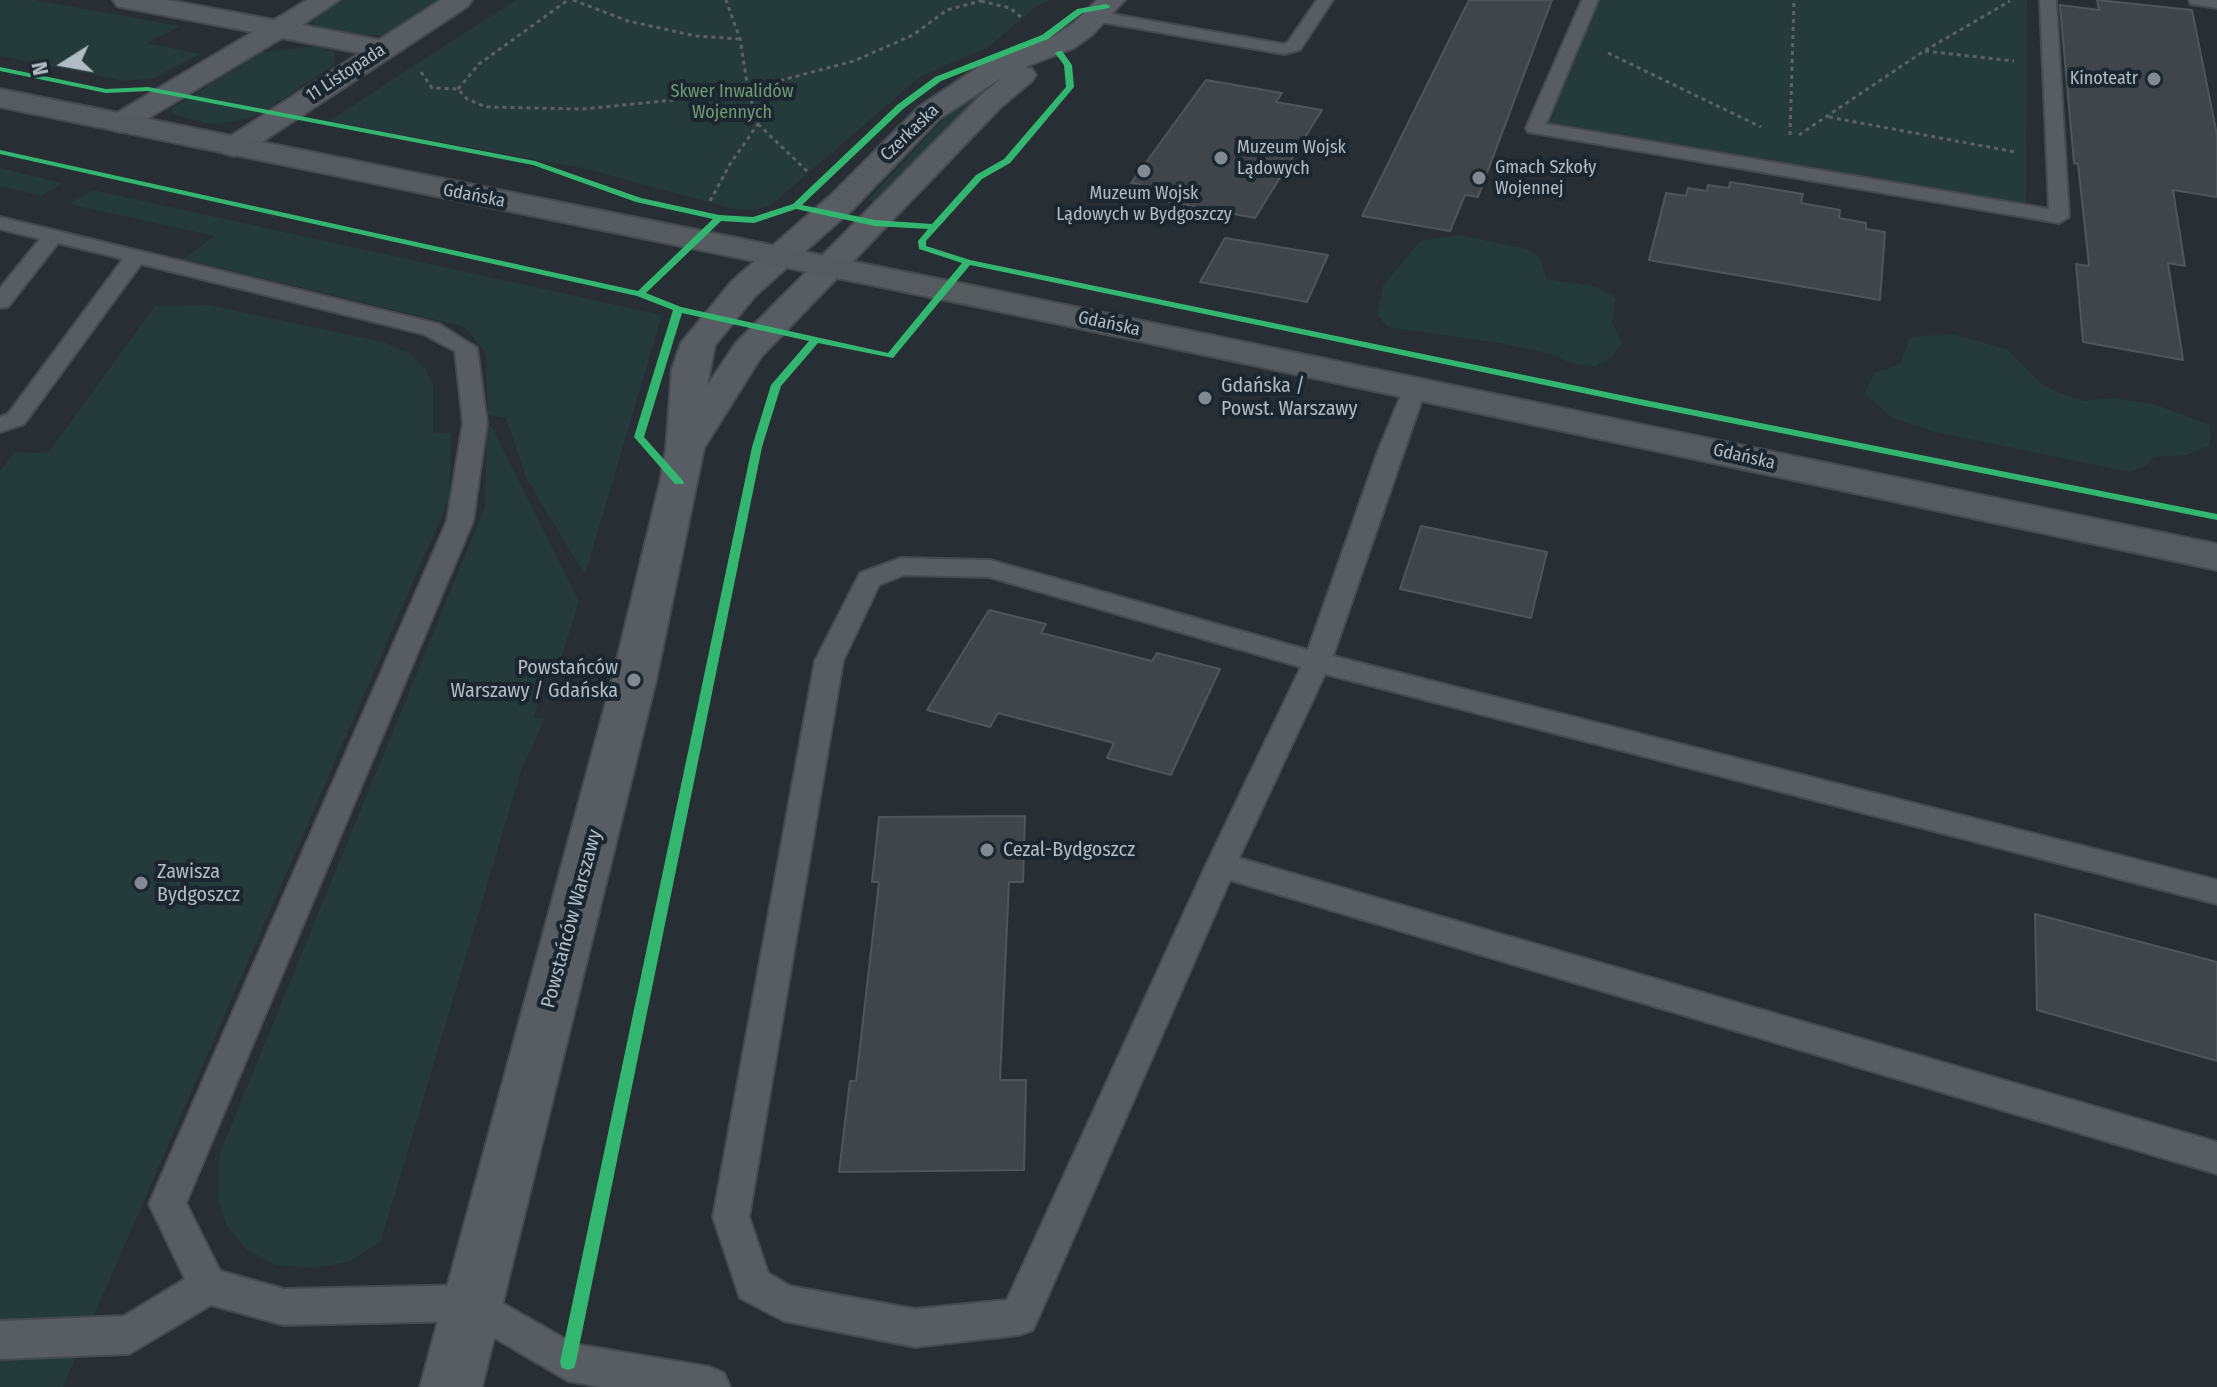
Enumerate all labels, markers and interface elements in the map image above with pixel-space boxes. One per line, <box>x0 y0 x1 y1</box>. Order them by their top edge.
north arrow <box>24 24 104 104</box>
street label: 11 Listopada <box>302 39 390 107</box>
text: N <box>25 60 54 78</box>
place label: Kinoteatr <box>2070 68 2138 90</box>
marker: Kinoteatr <box>2145 70 2163 88</box>
park label: Skwer Inwalidów Wojennych <box>670 81 794 124</box>
street label: Czerkaska <box>876 100 944 166</box>
place label: Muzeum Wojsk Lądowych <box>1237 137 1346 180</box>
marker: Muzeum Wojsk Lądowych <box>1212 149 1230 167</box>
place label: Gmach Szkoły Wojennej <box>1495 157 1596 200</box>
marker: Muzeum Wojsk Lądowych w Bydgoszczy <box>1135 162 1153 180</box>
marker: Gmach Szkoły Wojennej <box>1470 169 1488 187</box>
street label: Gdańska <box>441 179 507 213</box>
place label: Muzeum Wojsk Lądowych w Bydgoszczy <box>1056 183 1232 226</box>
street label: Gdańska <box>1076 307 1142 341</box>
place label: Gdańska / Powst. Warszawy <box>1221 374 1357 421</box>
marker: Gdańska / Powst. Warszawy <box>1196 389 1214 407</box>
street label: Gdańska <box>1711 439 1777 475</box>
place label: Powstańców Warszawy / Gdańska <box>451 656 618 703</box>
marker: Powstańców Warszawy / Gdańska <box>625 671 643 689</box>
street label: Powstańców Warszawy <box>537 827 607 1011</box>
place label: Cezal-Bydgoszcz <box>1003 838 1135 862</box>
marker: Cezal-Bydgoszcz <box>978 841 996 859</box>
place label: Zawisza Bydgoszcz <box>157 860 240 907</box>
marker: Zawisza Bydgoszcz <box>132 874 150 892</box>

